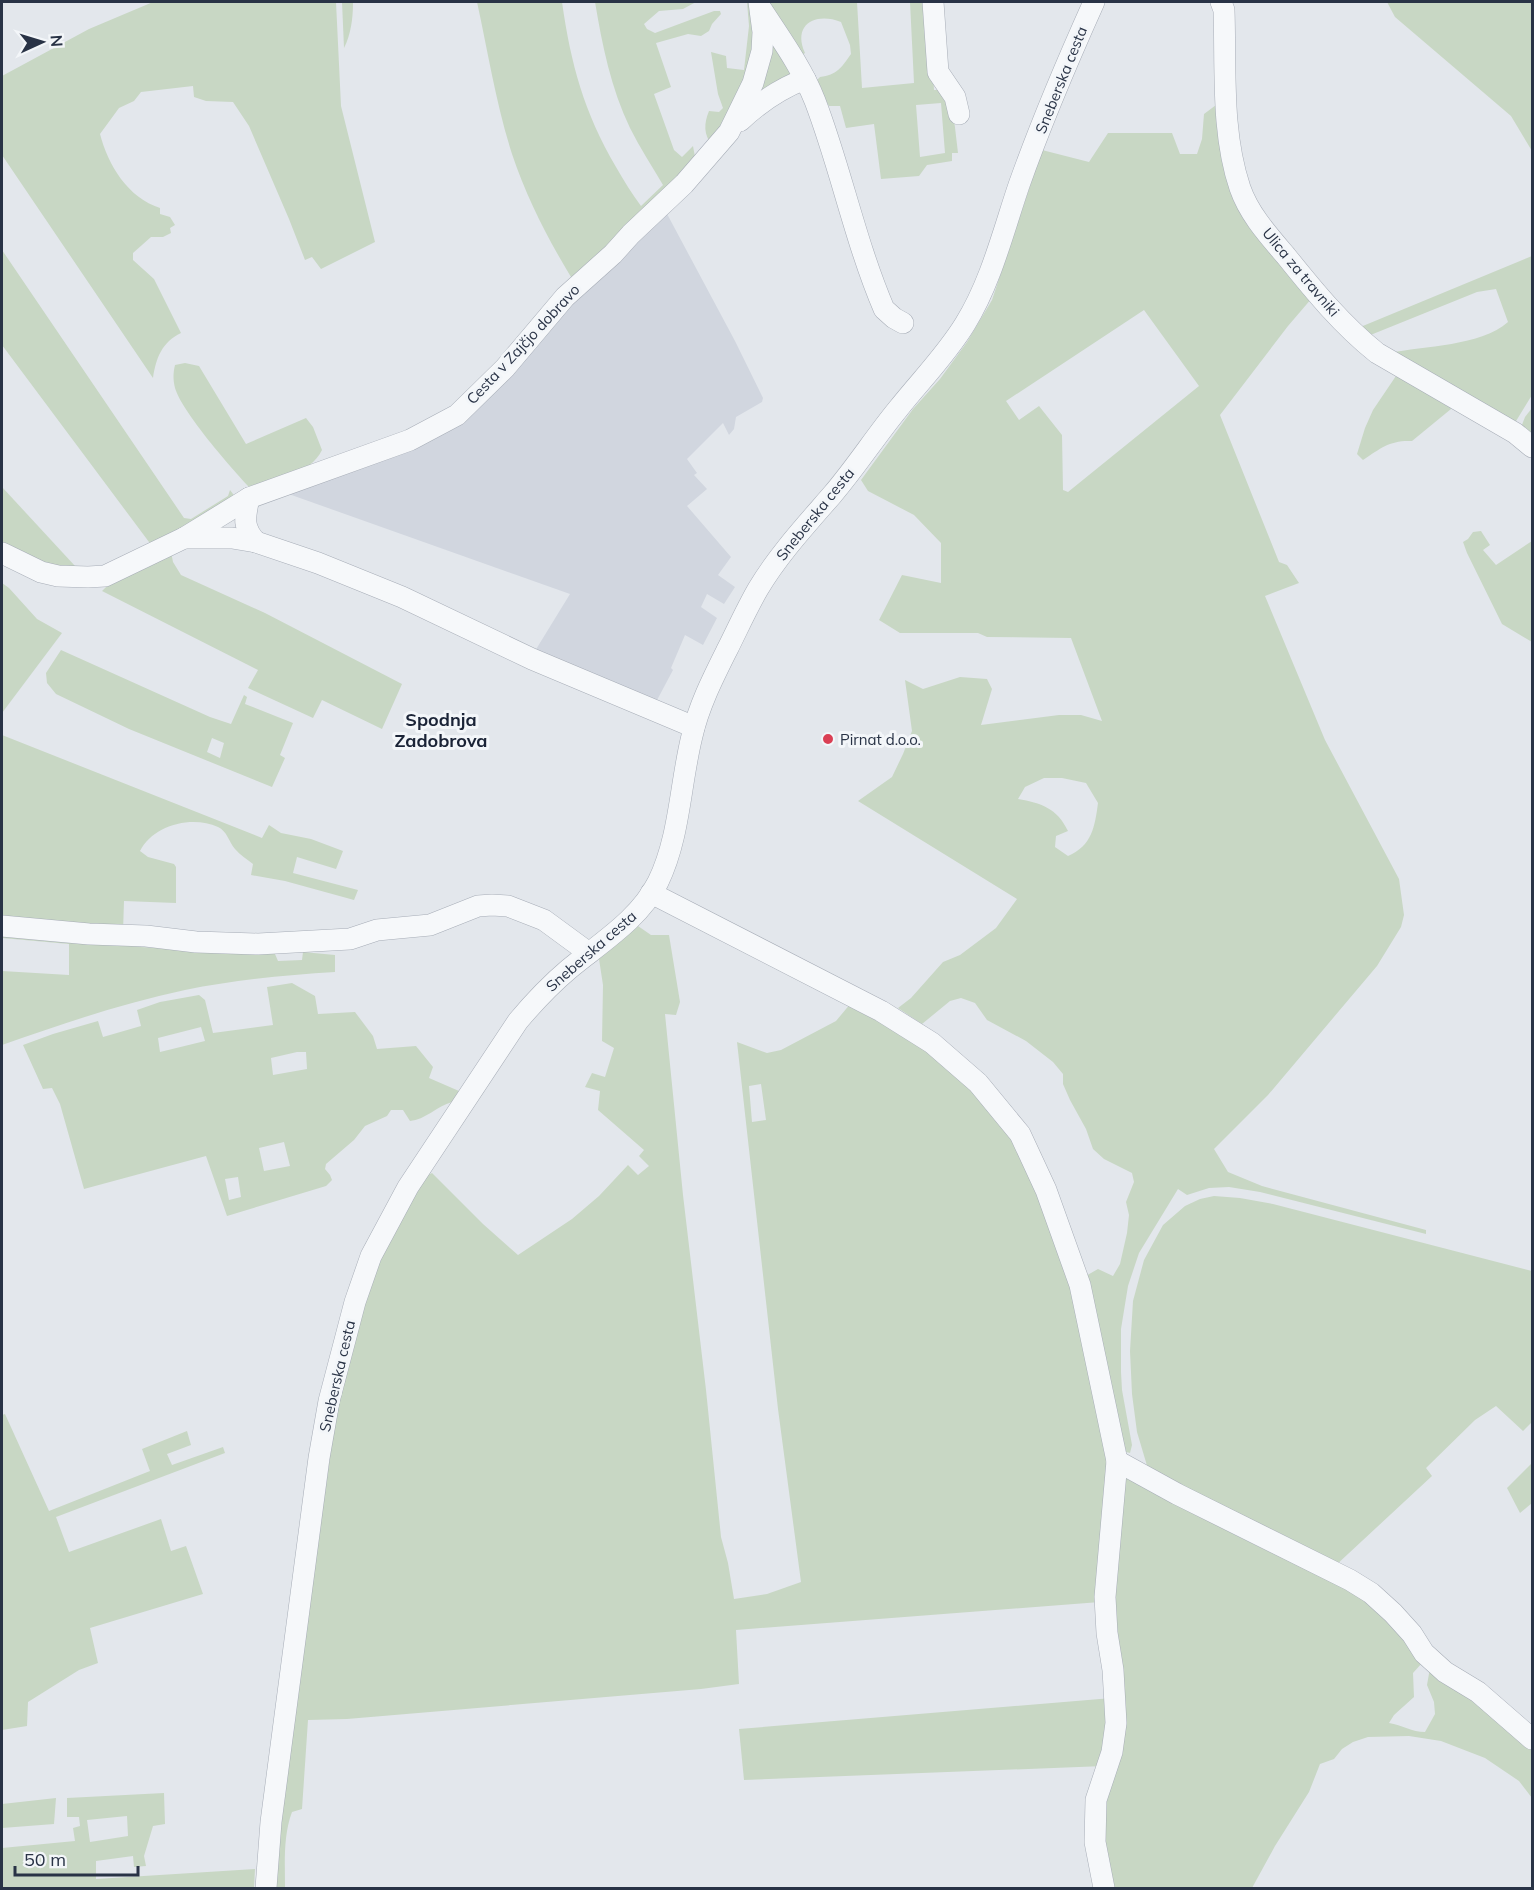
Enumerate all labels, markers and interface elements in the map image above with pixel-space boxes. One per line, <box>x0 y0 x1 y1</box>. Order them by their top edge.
north arrow <box>12 12 72 72</box>
street label: Sneberska cesta <box>1031 24 1091 136</box>
text: N <box>47 34 67 48</box>
street label: Ulica za travniki <box>1258 224 1344 320</box>
street label: Cesta v Zajčjo dobravo <box>462 280 584 408</box>
street label: Sneberska cesta <box>772 464 858 564</box>
district label: Spodnja Zadobrova <box>394 708 488 752</box>
place label: Pirnat d.o.o. <box>840 730 921 749</box>
marker: Pirnat d.o.o. <box>821 732 835 746</box>
street label: Sneberska cesta <box>542 906 640 996</box>
street label: Sneberska cesta <box>315 1318 359 1434</box>
scale bar <box>15 1839 138 1877</box>
text: 50 m <box>24 1848 66 1871</box>

